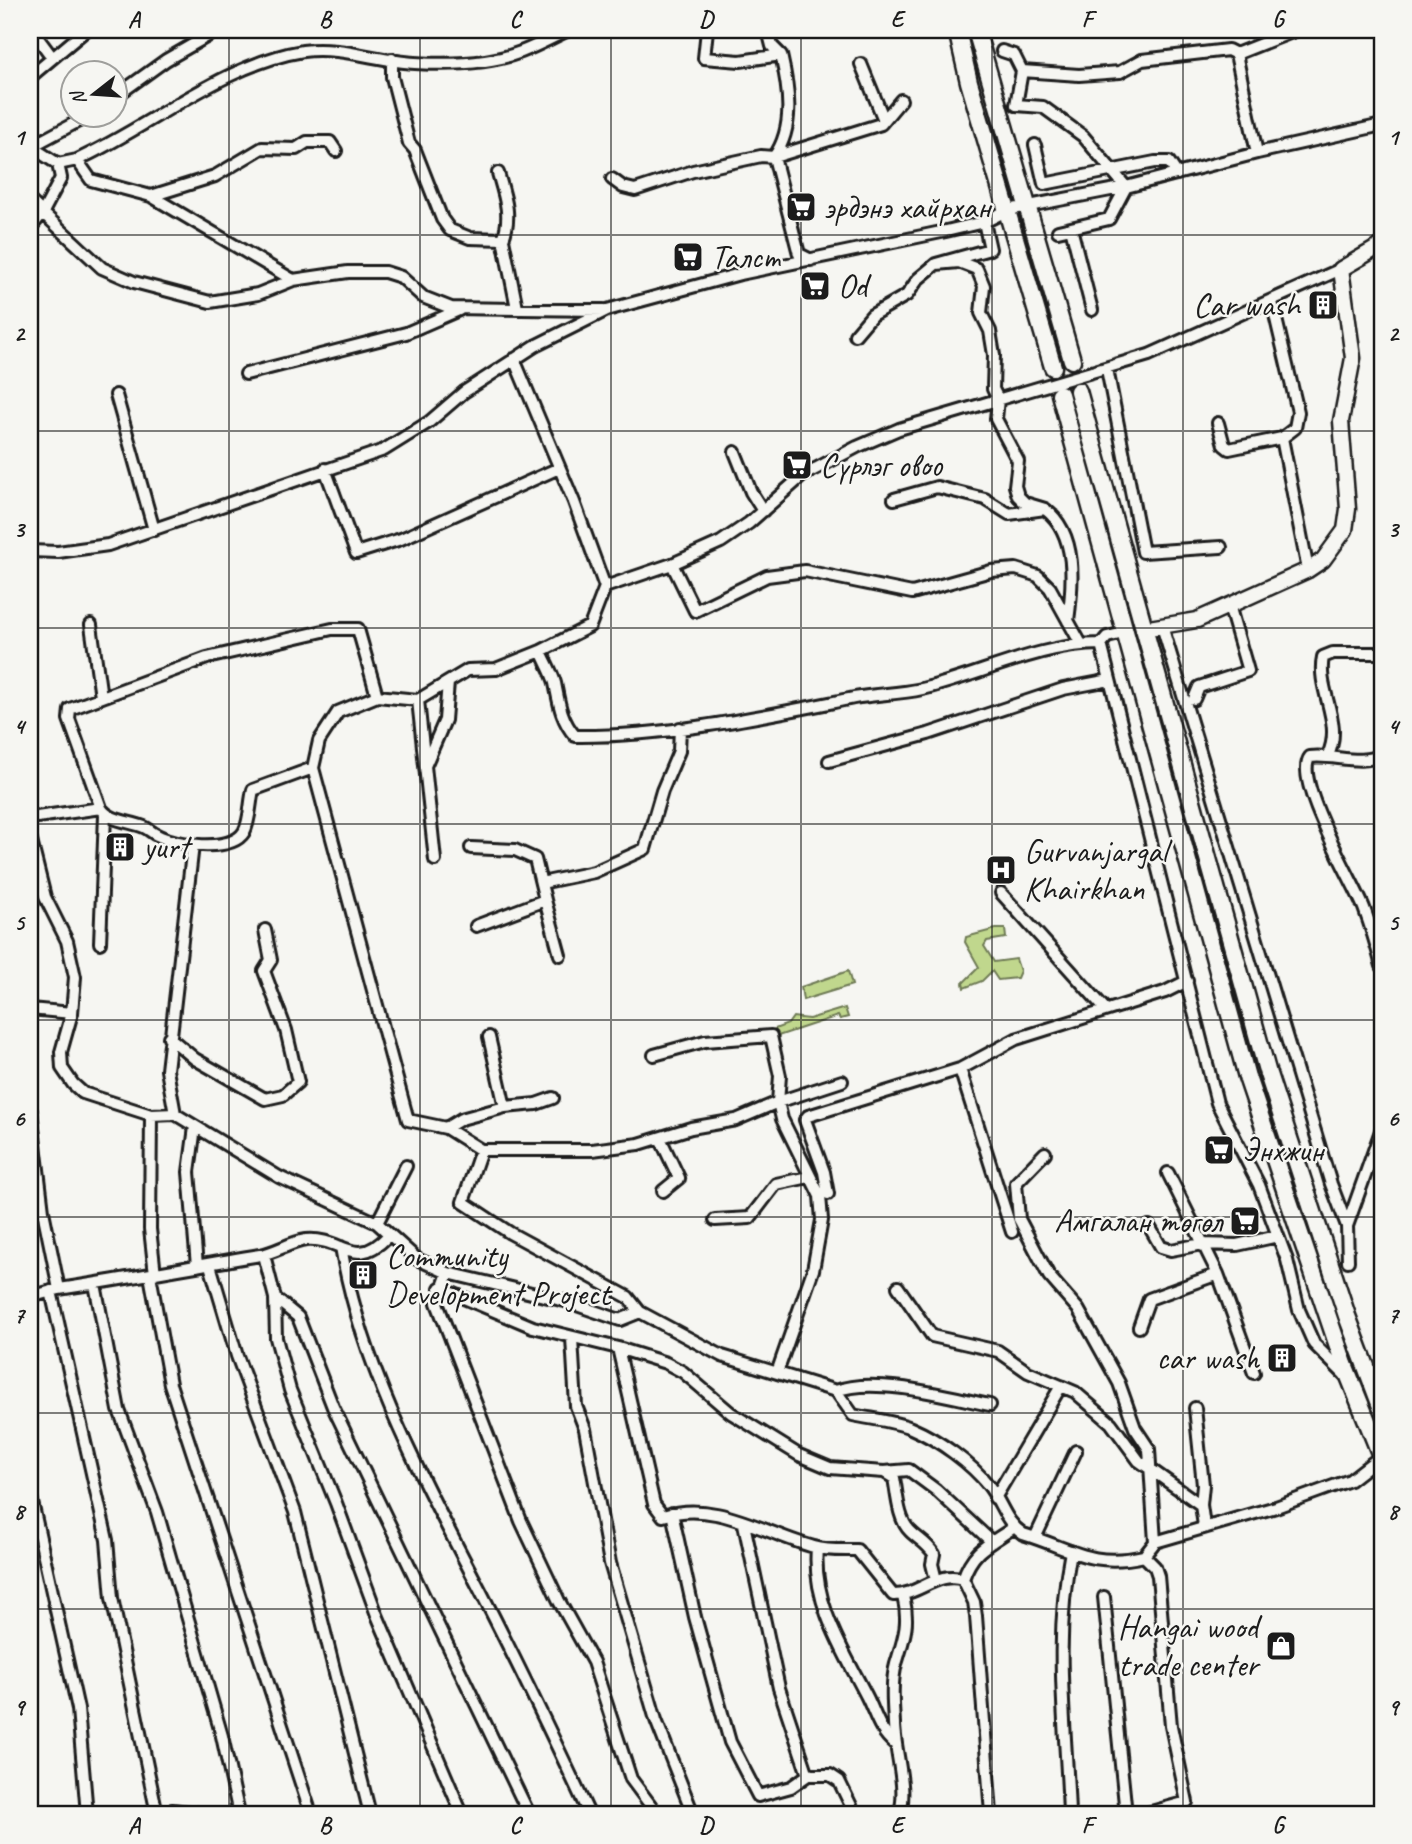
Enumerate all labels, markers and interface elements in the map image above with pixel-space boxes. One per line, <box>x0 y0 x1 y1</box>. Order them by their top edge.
text: A <box>128 5 142 34</box>
text: B <box>319 5 333 34</box>
text: C <box>510 5 524 34</box>
text: D <box>699 5 715 34</box>
text: E <box>891 5 907 34</box>
text: F <box>1082 5 1098 34</box>
text: G <box>1272 5 1287 34</box>
north arrow <box>60 60 130 130</box>
text: N <box>65 86 92 108</box>
text: 1 <box>14 123 27 152</box>
text: 1 <box>1388 123 1401 152</box>
place label: эрдэнэ хайрхан <box>824 186 993 228</box>
supermarket icon: эрдэнэ хайрхан <box>784 190 818 224</box>
place label: Талст <box>711 236 782 278</box>
supermarket icon: Талст <box>671 240 705 274</box>
place label: Od <box>838 265 872 307</box>
supermarket icon: Od <box>798 269 832 303</box>
place label: Car wash <box>1193 284 1302 326</box>
building icon: Car wash <box>1306 288 1340 322</box>
text: 2 <box>14 319 27 348</box>
text: 2 <box>1388 319 1401 348</box>
place label: Сүрлэг овоо <box>820 444 943 486</box>
supermarket icon: Сүрлэг овоо <box>780 448 814 482</box>
text: 3 <box>14 515 27 544</box>
text: 3 <box>1388 515 1401 544</box>
text: 4 <box>14 712 27 741</box>
text: 4 <box>1388 712 1401 741</box>
place label: yurt <box>141 826 193 868</box>
building icon: yurt <box>103 830 137 864</box>
place label: Gurvanjargal Khairkhan <box>1024 830 1172 910</box>
hospital icon: Gurvanjargal Khairkhan <box>984 853 1018 887</box>
text: 5 <box>14 908 26 937</box>
text: 5 <box>1388 908 1400 937</box>
text: 6 <box>14 1104 27 1133</box>
text: 6 <box>1388 1104 1401 1133</box>
place label: Энхжин <box>1242 1129 1326 1171</box>
supermarket icon: Энхжин <box>1202 1133 1236 1167</box>
place label: Амгалан төгөл <box>1054 1200 1224 1242</box>
supermarket icon: Амгалан төгөл <box>1228 1204 1262 1238</box>
place label: Community Development Project <box>386 1235 613 1315</box>
building icon: Community Development Project <box>346 1258 380 1292</box>
text: 7 <box>14 1301 27 1330</box>
text: 7 <box>1388 1301 1401 1330</box>
place label: car wash <box>1156 1337 1261 1379</box>
building icon: car wash <box>1265 1341 1299 1375</box>
text: 8 <box>14 1497 27 1526</box>
text: 8 <box>1388 1497 1401 1526</box>
place label: Hangai wood trade center <box>1118 1606 1263 1686</box>
shop icon: Hangai wood trade center <box>1264 1629 1298 1663</box>
text: 9 <box>14 1693 27 1722</box>
text: 9 <box>1388 1693 1401 1722</box>
text: A <box>128 1811 142 1840</box>
text: B <box>319 1811 333 1840</box>
text: C <box>510 1811 524 1840</box>
text: D <box>699 1811 715 1840</box>
text: E <box>891 1811 907 1840</box>
text: F <box>1082 1811 1098 1840</box>
text: G <box>1272 1811 1287 1840</box>

